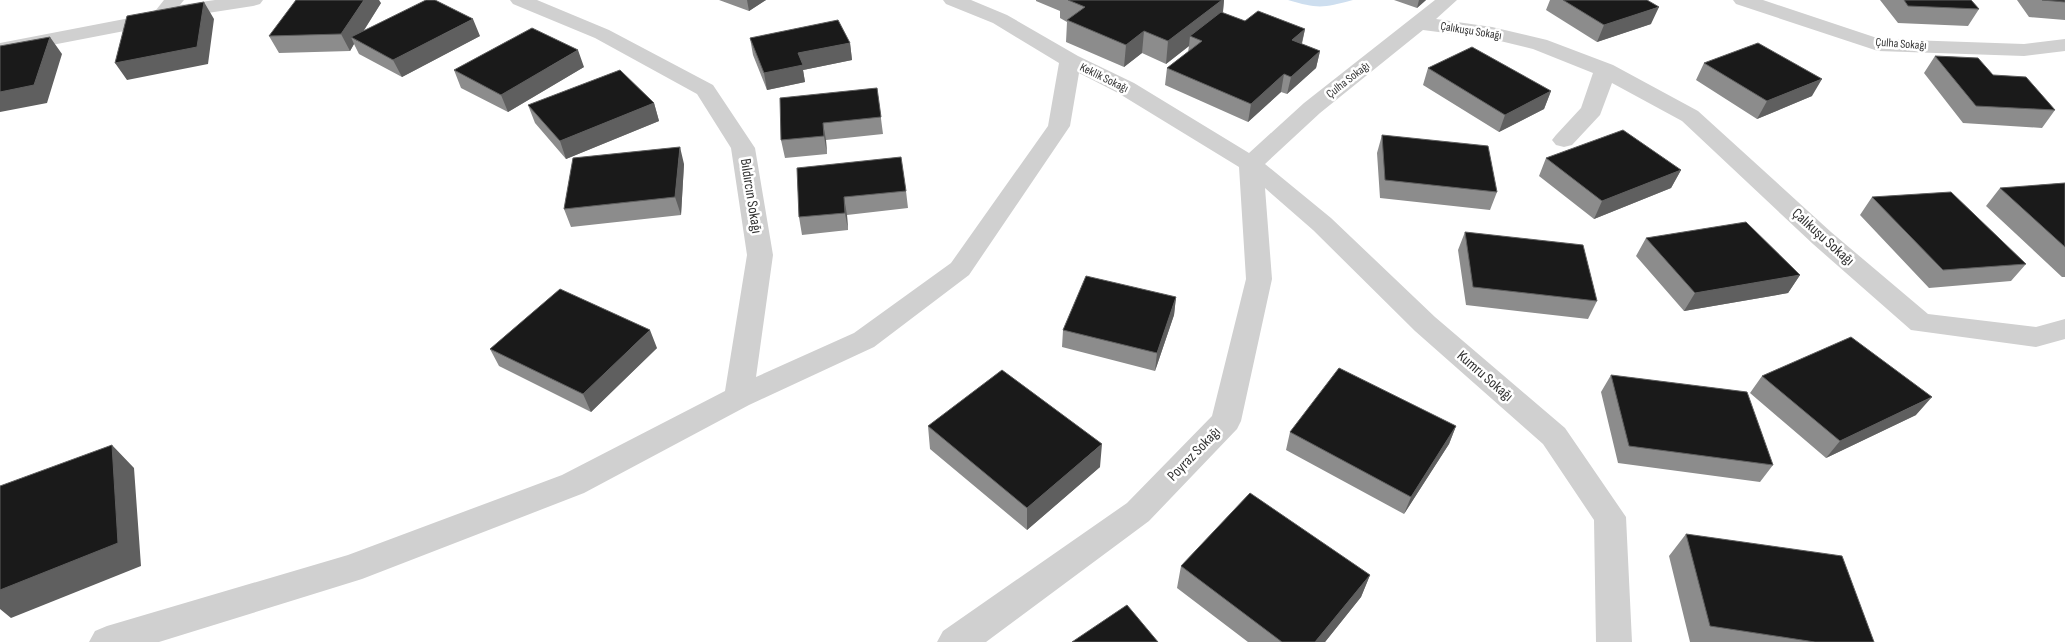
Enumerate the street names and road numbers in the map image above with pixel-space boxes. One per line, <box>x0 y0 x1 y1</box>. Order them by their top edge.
street label: Çalıkuşu Sokağı <box>1439 19 1503 43</box>
street label: Çulha Sokağı <box>1875 35 1927 53</box>
street label: Çulha Sokağı <box>1323 58 1373 102</box>
street label: Keklik Sokağı <box>1077 60 1131 96</box>
street label: Bıldırcın Sokağı <box>736 157 766 235</box>
street label: Çalıkuşu Sokağı <box>1788 204 1858 270</box>
street label: Kumru Sokağı <box>1453 346 1517 406</box>
street label: Poyraz Sokağı <box>1163 423 1225 485</box>

